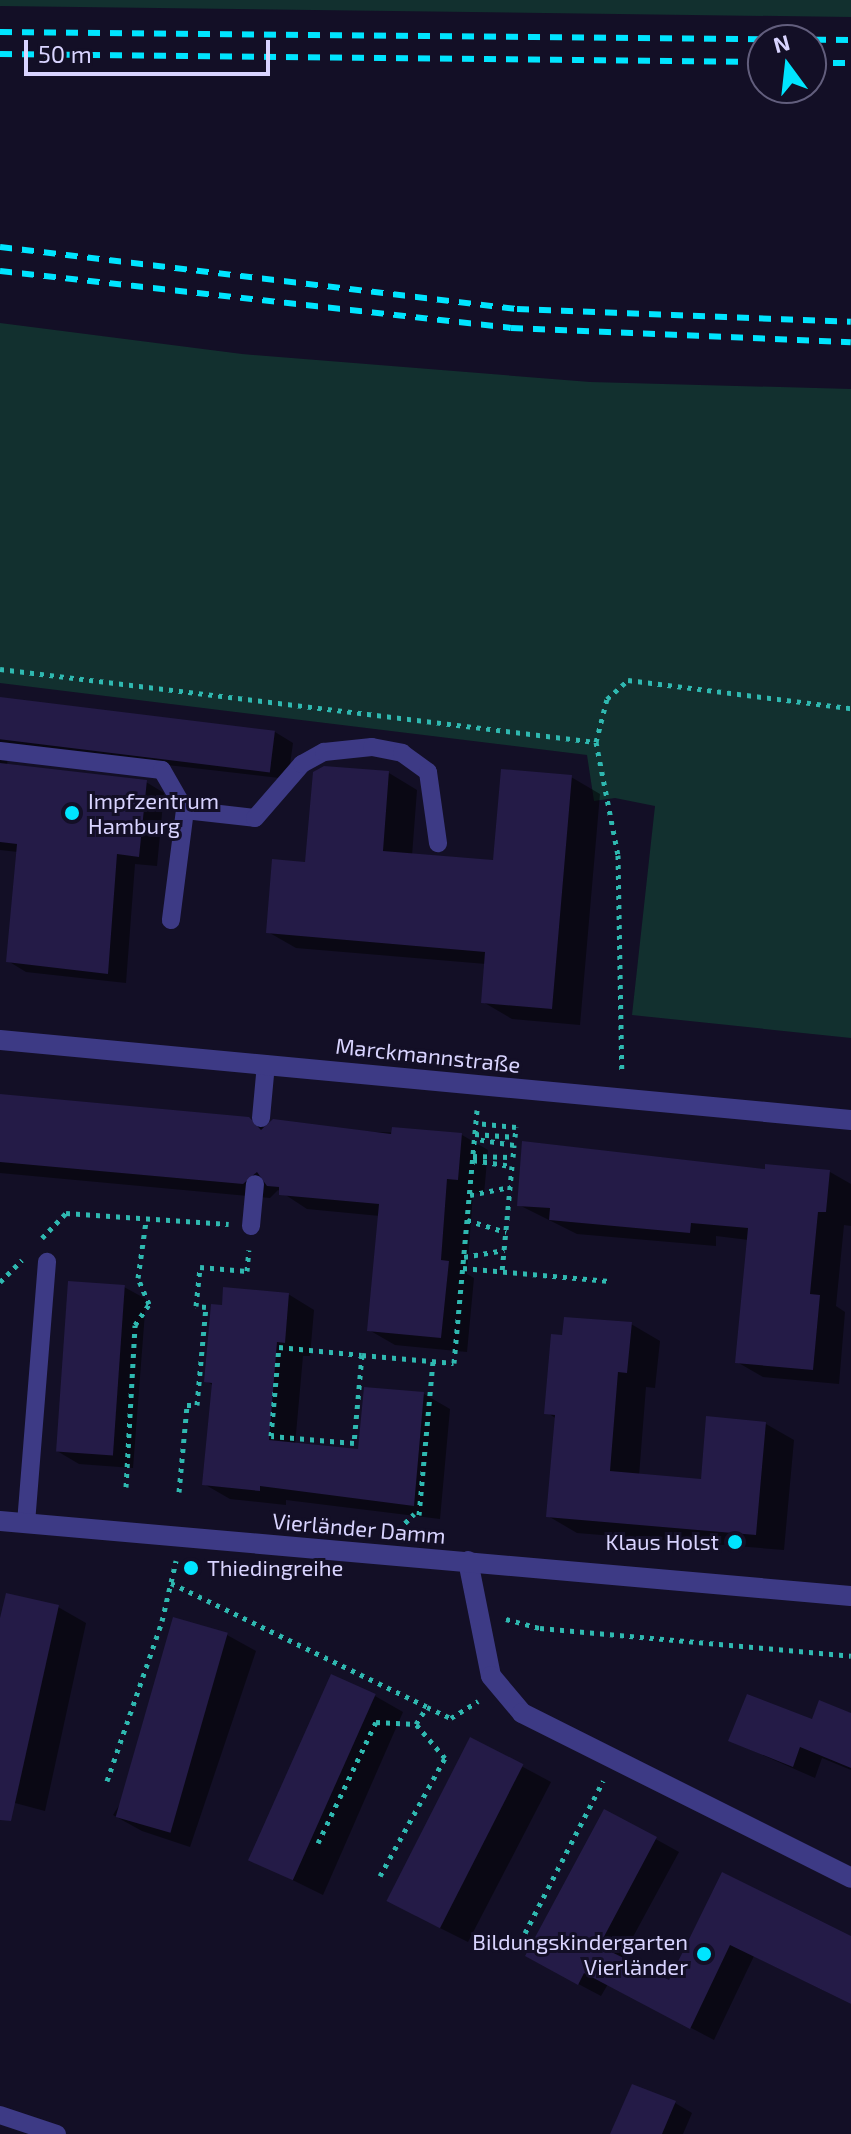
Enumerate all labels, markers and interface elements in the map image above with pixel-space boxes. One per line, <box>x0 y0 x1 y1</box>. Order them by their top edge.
scale bar <box>28 24 274 74</box>
north arrow <box>747 24 827 104</box>
text: N <box>770 28 792 57</box>
text: 50 m <box>38 39 92 68</box>
place label: Impfzentrum Hamburg <box>88 787 219 838</box>
marker: Impfzentrum Hamburg <box>63 804 81 822</box>
street label: Marckmannstraße <box>334 1032 522 1078</box>
street label: Vierländer Damm <box>271 1507 447 1549</box>
place label: Klaus Holst <box>605 1529 719 1555</box>
marker: Klaus Holst <box>726 1533 744 1551</box>
place label: Thiedingreihe <box>207 1555 343 1581</box>
marker: Thiedingreihe <box>182 1559 200 1577</box>
place label: Bildungskindergarten Vierländer <box>472 1928 688 1980</box>
marker: Bildungskindergarten Vierländer <box>695 1945 713 1963</box>

